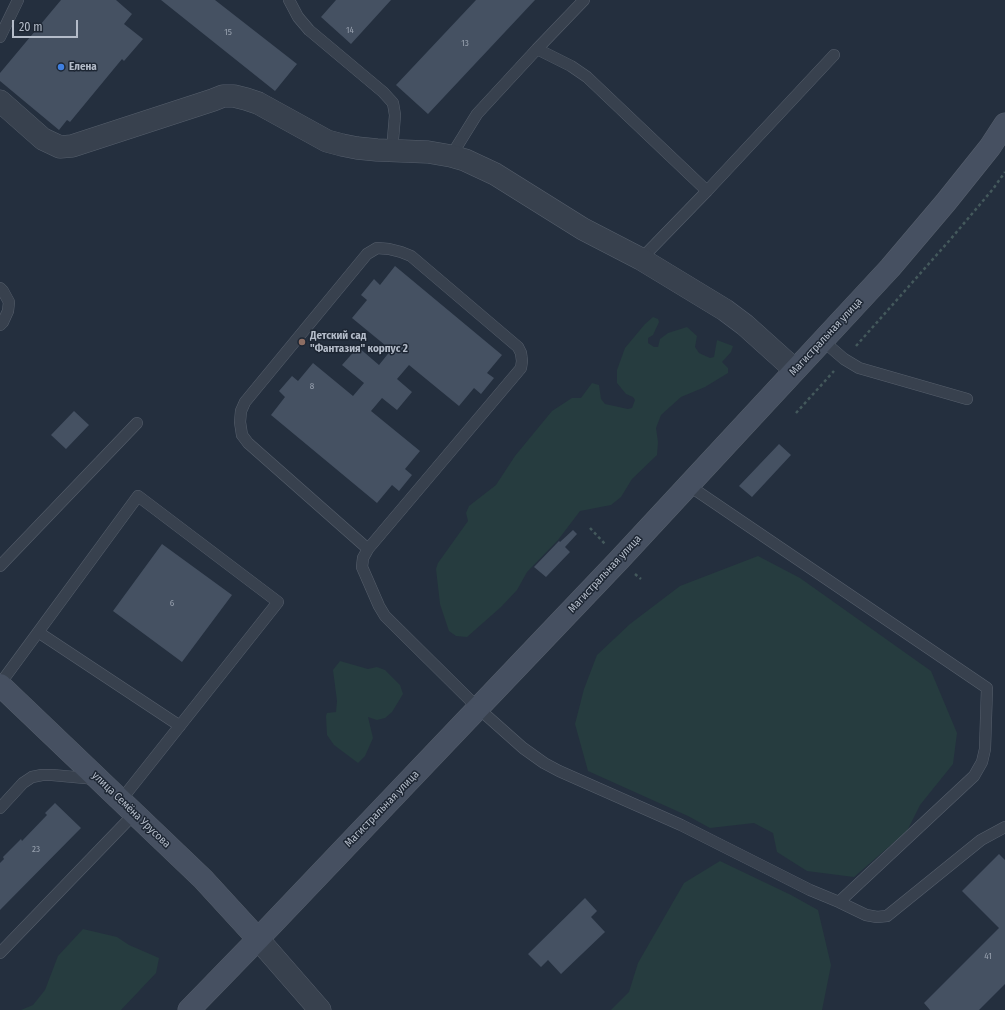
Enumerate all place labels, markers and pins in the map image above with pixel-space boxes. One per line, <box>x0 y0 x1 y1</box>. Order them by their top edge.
place label: Елена <box>69 60 97 74</box>
marker: Елена <box>56 62 66 72</box>
place label: Детский сад "Фантазия" корпус 2 <box>310 329 408 355</box>
marker: Детский сад "Фантазия" корпус 2 <box>297 337 307 347</box>

